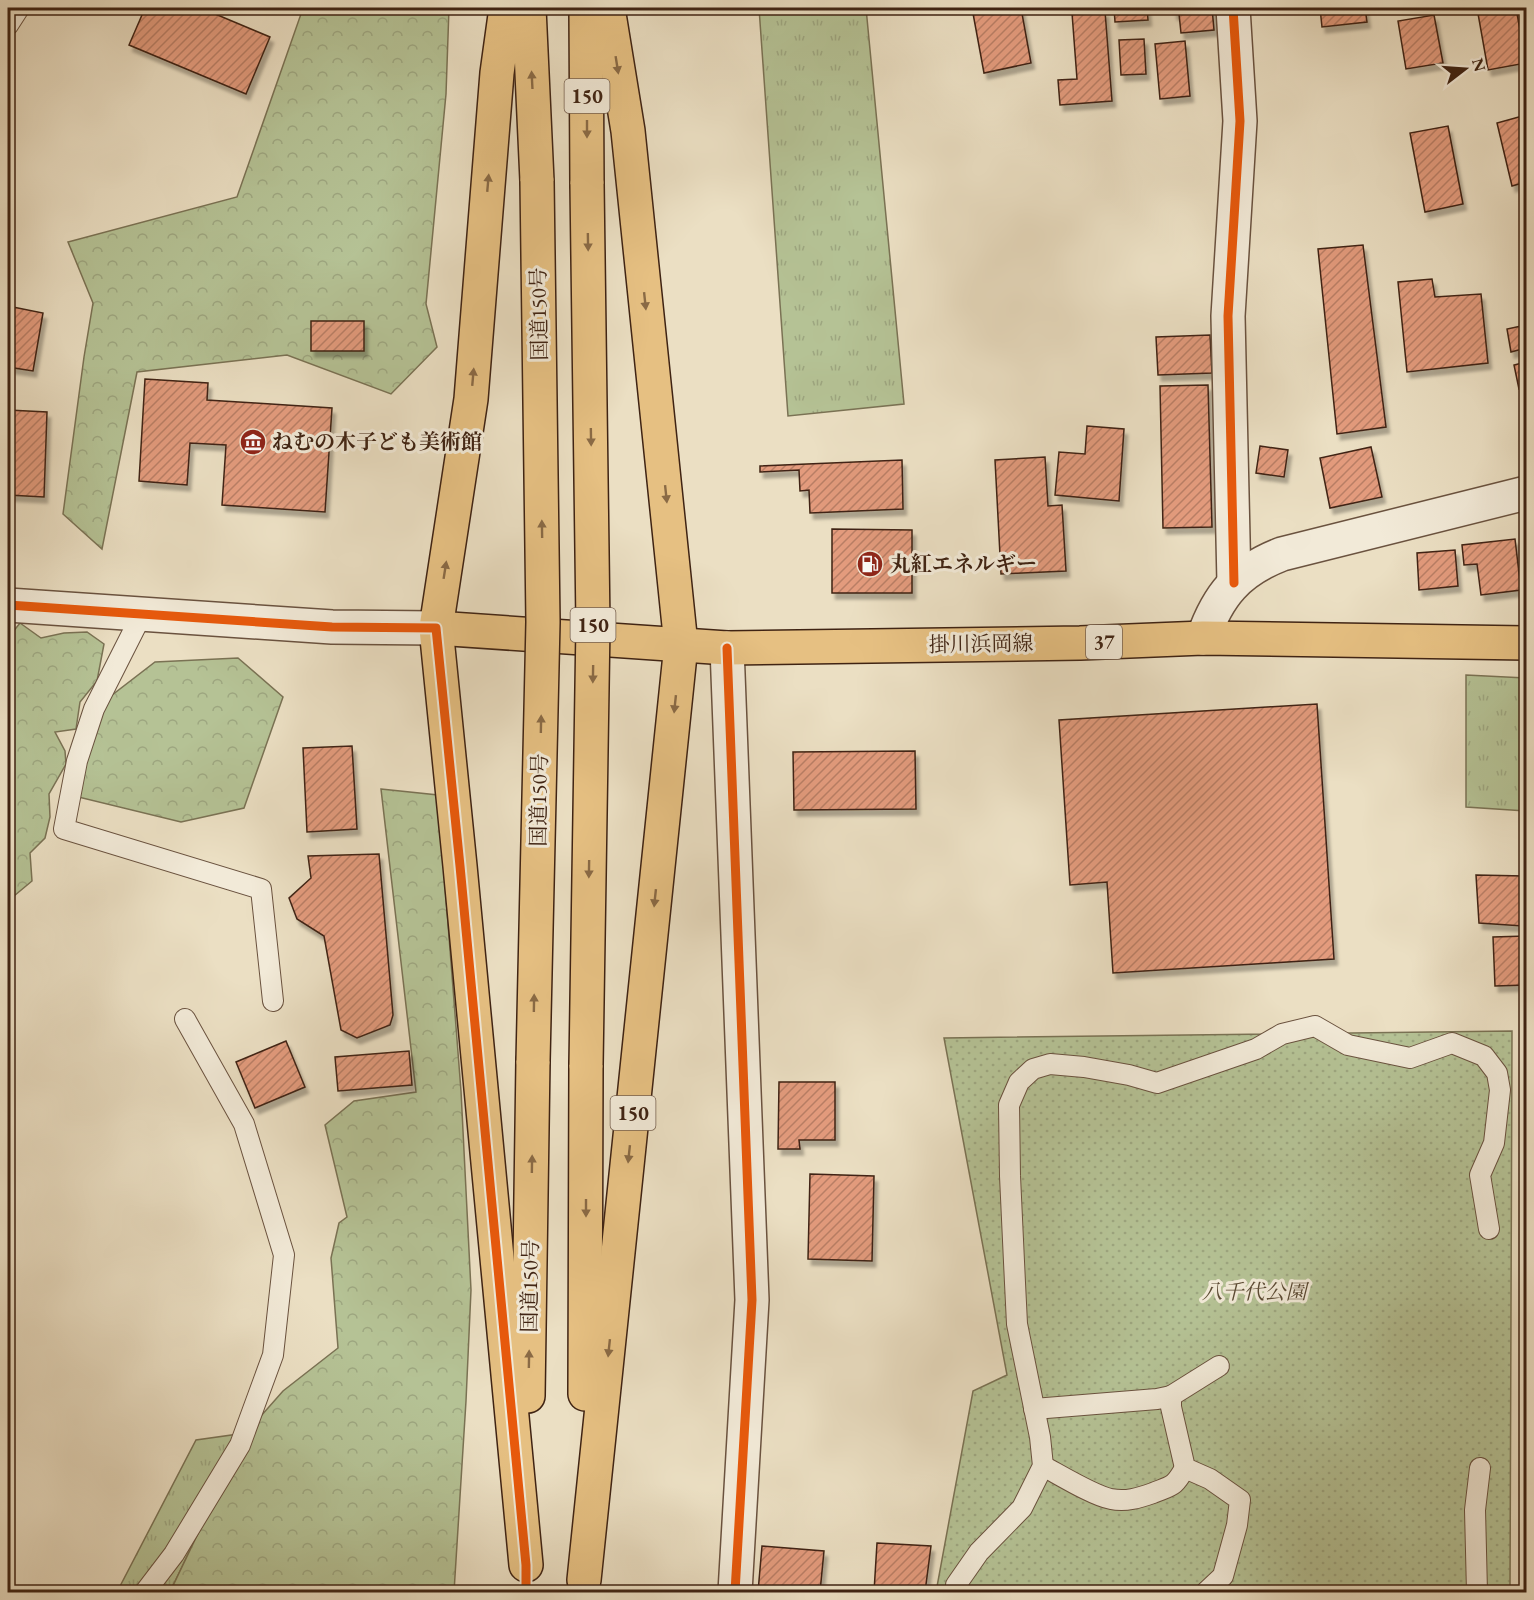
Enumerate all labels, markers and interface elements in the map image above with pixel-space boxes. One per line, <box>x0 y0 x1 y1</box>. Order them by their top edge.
north arrow <box>1435 39 1495 99</box>
text: N <box>1467 55 1491 74</box>
one-way arrow <box>613 56 622 75</box>
one-way arrow <box>528 71 537 90</box>
road number: 150 <box>564 79 610 113</box>
one-way arrow <box>582 119 592 138</box>
one-way arrow <box>484 173 493 192</box>
one-way arrow <box>583 233 593 252</box>
street label: 国道150号 <box>524 267 553 361</box>
one-way arrow <box>640 291 650 310</box>
one-way arrow <box>468 368 478 387</box>
museum icon: ねむの木子ども美術館 <box>238 427 268 457</box>
place label: ねむの木子ども美術館 <box>272 428 482 455</box>
one-way arrow <box>586 428 596 447</box>
one-way arrow <box>661 485 670 504</box>
one-way arrow <box>537 519 546 538</box>
fuel station icon: 丸紅エネルギー <box>855 549 885 579</box>
place label: 丸紅エネルギー <box>890 550 1037 577</box>
one-way arrow <box>441 561 450 580</box>
road number: 150 <box>570 608 616 642</box>
road number: 37 <box>1086 625 1122 659</box>
street label: 掛川浜岡線 <box>928 629 1034 658</box>
one-way arrow <box>588 665 597 684</box>
one-way arrow <box>670 694 680 713</box>
one-way arrow <box>536 714 545 733</box>
street label: 国道150号 <box>524 753 553 847</box>
one-way arrow <box>585 860 594 879</box>
one-way arrow <box>650 888 660 907</box>
one-way arrow <box>530 993 539 1012</box>
road number: 150 <box>610 1096 656 1130</box>
one-way arrow <box>624 1145 634 1164</box>
one-way arrow <box>527 1155 536 1174</box>
one-way arrow <box>581 1198 591 1217</box>
street label: 国道150号 <box>515 1239 544 1333</box>
park label: 八千代公園 <box>1202 1278 1309 1305</box>
one-way arrow <box>604 1339 614 1358</box>
one-way arrow <box>524 1350 534 1369</box>

